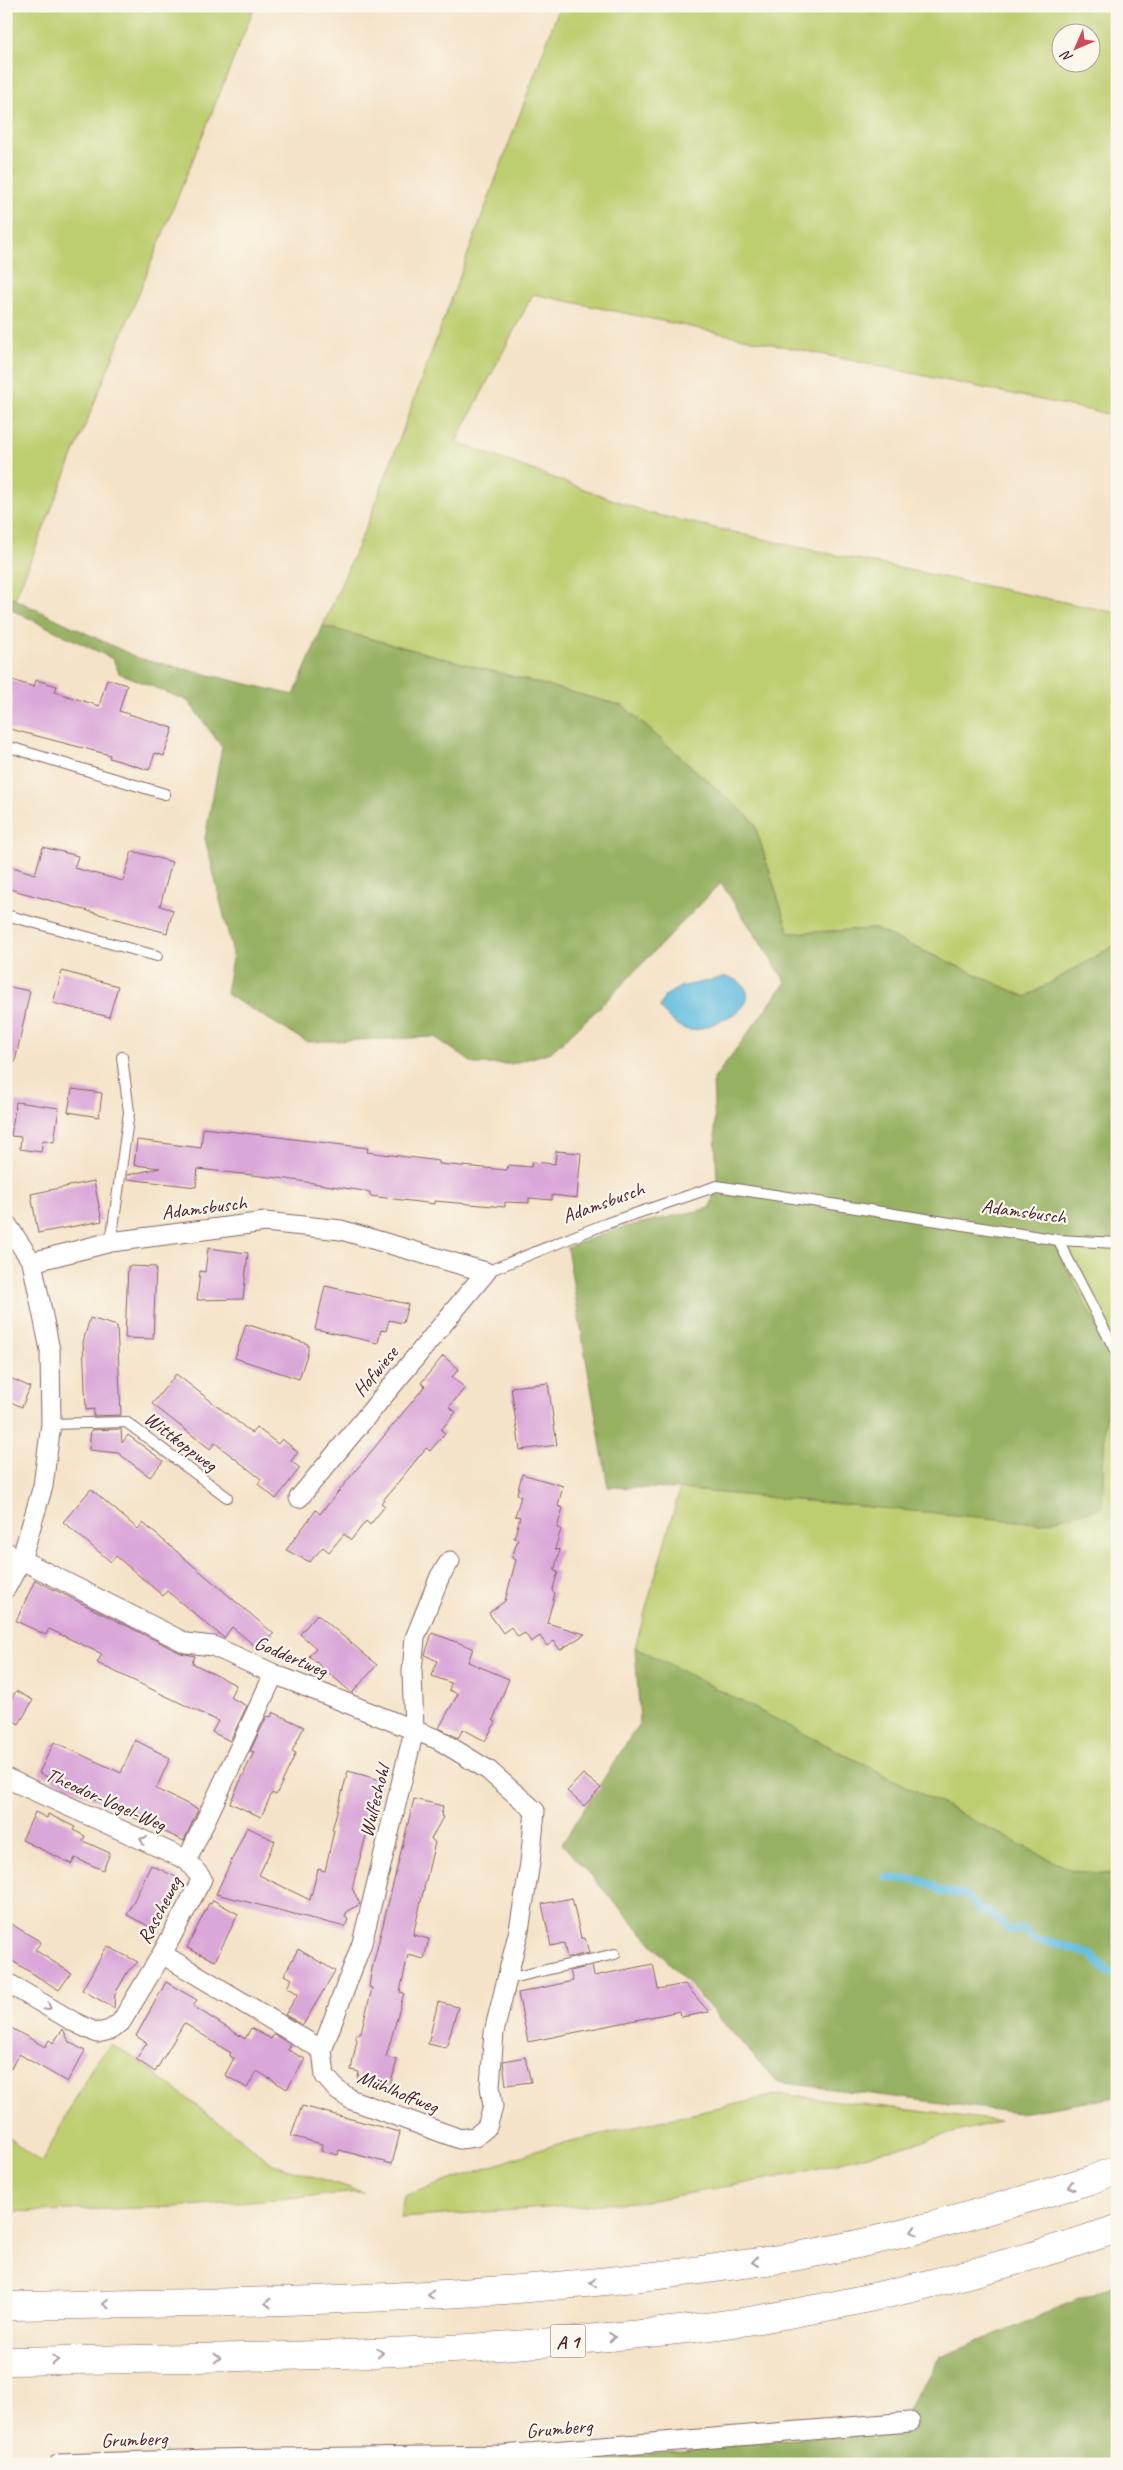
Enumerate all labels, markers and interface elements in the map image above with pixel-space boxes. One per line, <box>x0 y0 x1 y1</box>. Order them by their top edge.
north arrow <box>1050 22 1100 72</box>
text: N <box>1056 46 1076 66</box>
street label: Adamsbusch <box>559 1176 649 1229</box>
street label: Adamsbusch <box>160 1190 250 1225</box>
street label: Adamsbusch <box>980 1193 1070 1230</box>
street label: Hofwiese <box>347 1340 405 1402</box>
street label: Wittkoppweg <box>139 1406 223 1478</box>
street label: Goddertweg <box>251 1630 333 1684</box>
street label: Wulfeshohl <box>353 1759 396 1840</box>
street label: Theodor-Vogel-Weg <box>42 1762 171 1837</box>
one-way arrow <box>139 1836 148 1846</box>
street label: Rascheweg <box>131 1871 188 1948</box>
one-way arrow <box>43 2000 52 2010</box>
street label: Mühlhoffweg <box>354 2064 443 2120</box>
one-way arrow <box>1066 2180 1075 2191</box>
one-way arrow <box>911 2225 919 2235</box>
one-way arrow <box>751 2256 759 2267</box>
one-way arrow <box>588 2277 596 2288</box>
one-way arrow <box>426 2289 434 2300</box>
one-way arrow <box>264 2297 272 2308</box>
one-way arrow <box>102 2299 110 2310</box>
road number: A 1 <box>550 2324 586 2358</box>
one-way arrow <box>608 2332 616 2343</box>
one-way arrow <box>376 2348 384 2359</box>
one-way arrow <box>214 2353 222 2363</box>
one-way arrow <box>52 2355 59 2365</box>
street label: Grumberg <box>525 2413 595 2444</box>
street label: Grumberg <box>101 2426 169 2453</box>

